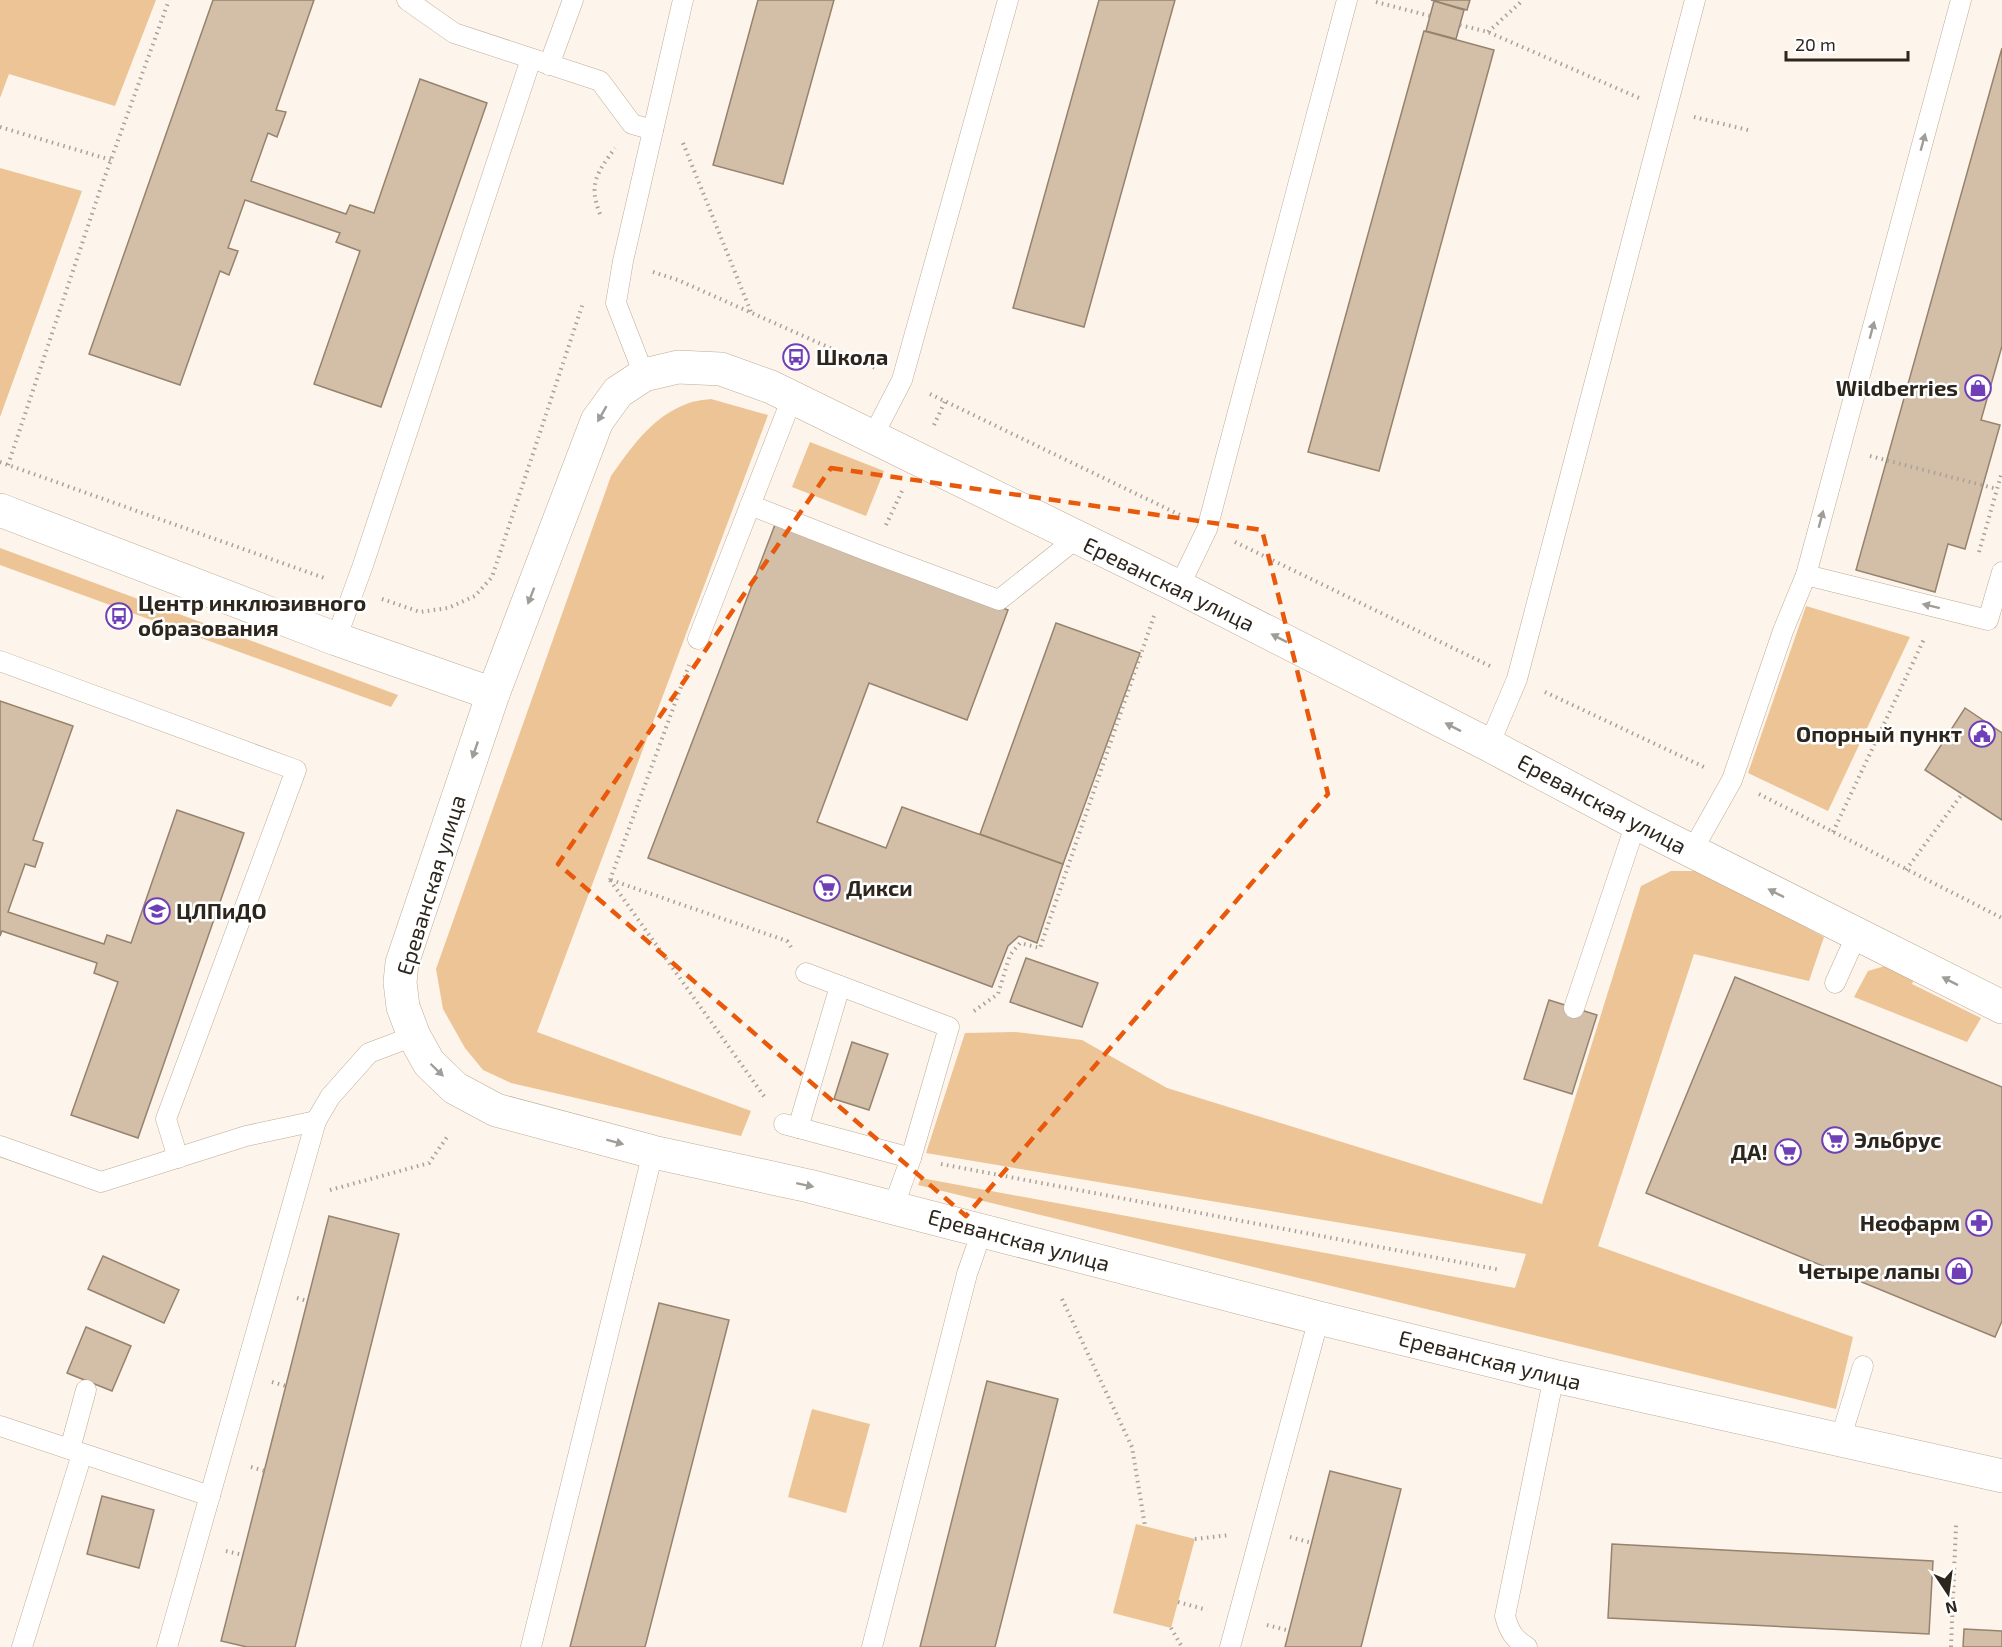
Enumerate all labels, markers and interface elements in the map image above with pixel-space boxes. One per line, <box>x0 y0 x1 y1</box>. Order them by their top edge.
scale bar <box>1786 24 1908 62</box>
text: 20 m <box>1795 33 1836 55</box>
one-way arrow <box>1918 133 1928 151</box>
one-way arrow <box>1868 321 1877 339</box>
bus stop icon: Школа <box>781 342 811 372</box>
place label: Школа <box>816 343 888 369</box>
shop icon: Wildberries <box>1963 373 1993 403</box>
place label: Wildberries <box>1836 374 1958 400</box>
one-way arrow <box>596 406 607 422</box>
one-way arrow <box>1817 510 1826 528</box>
street label: Ереванская улица <box>1079 530 1259 637</box>
one-way arrow <box>526 587 536 605</box>
place label: Центр инклюзивного образования <box>138 589 366 640</box>
bus stop icon: Центр инклюзивного образования <box>104 601 134 631</box>
one-way arrow <box>1922 601 1940 611</box>
one-way arrow <box>1271 634 1288 643</box>
public building icon: Опорный пункт <box>1967 719 1997 749</box>
place label: Опорный пункт <box>1796 720 1962 746</box>
one-way arrow <box>1444 722 1462 732</box>
one-way arrow <box>469 741 479 759</box>
street label: Ереванская улица <box>1513 748 1691 859</box>
street label: Ереванская улица <box>390 791 471 978</box>
supermarket icon: Дикси <box>812 873 842 903</box>
place label: Дикси <box>846 874 913 900</box>
one-way arrow <box>1767 889 1784 898</box>
school or university icon: ЦЛПиДО <box>142 896 172 926</box>
place label: ЦЛПиДО <box>176 897 267 923</box>
one-way arrow <box>1941 976 1958 986</box>
one-way arrow <box>429 1063 443 1077</box>
supermarket icon: Эльбрус <box>1820 1125 1850 1155</box>
place label: Эльбрус <box>1854 1126 1941 1152</box>
one-way arrow <box>606 1137 624 1147</box>
supermarket icon: ДА! <box>1773 1137 1803 1167</box>
place label: ДА! <box>1731 1138 1768 1164</box>
one-way arrow <box>796 1181 814 1191</box>
street label: Ереванская улица <box>925 1202 1113 1277</box>
pharmacy icon: Неофарм <box>1964 1208 1994 1238</box>
place label: Неофарм <box>1860 1209 1960 1235</box>
shop icon: Четыре лапы <box>1944 1256 1974 1286</box>
place label: Четыре лапы <box>1798 1257 1940 1283</box>
street label: Ереванская улица <box>1396 1324 1584 1395</box>
north arrow <box>1918 1563 1978 1623</box>
text: N <box>1944 1598 1959 1619</box>

